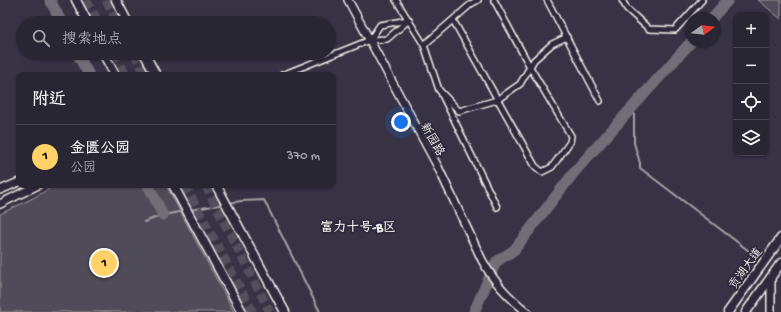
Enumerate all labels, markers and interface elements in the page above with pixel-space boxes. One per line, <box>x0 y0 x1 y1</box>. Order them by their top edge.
north arrow <box>685 12 721 48</box>
map controls <box>733 12 769 156</box>
button: + <box>733 12 769 48</box>
search box <box>16 16 336 60</box>
icon: search <box>30 27 52 49</box>
text: 搜索地点 <box>62 31 122 49</box>
button: − <box>733 48 769 84</box>
button: locate <box>733 84 769 120</box>
text: 附近 <box>32 91 66 111</box>
your location <box>391 112 411 132</box>
street label: 新园路 <box>416 120 447 159</box>
button: layers <box>733 120 769 156</box>
text: 金匮公园 <box>70 140 130 158</box>
text: 1 <box>42 149 48 164</box>
text: 370 m <box>287 149 320 164</box>
text: 公园 <box>70 161 96 176</box>
district label: 富力十号-B区 <box>320 220 396 236</box>
street label: 贡湖大道 <box>726 245 766 293</box>
pin: 1 <box>91 248 117 278</box>

